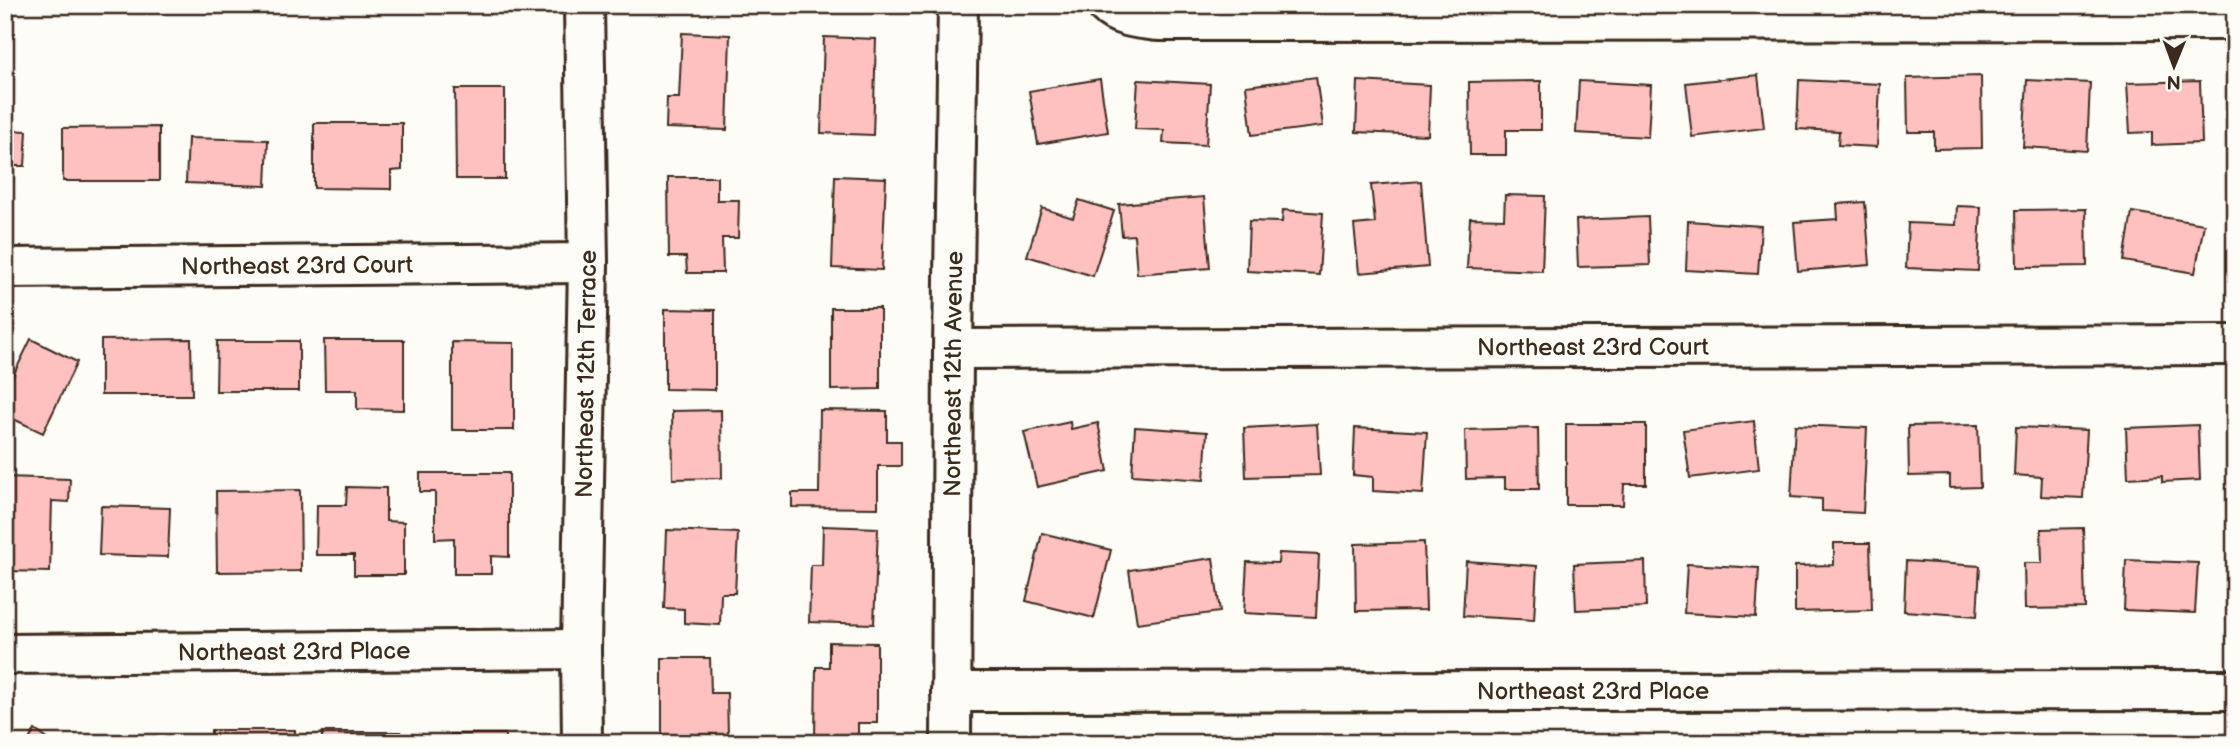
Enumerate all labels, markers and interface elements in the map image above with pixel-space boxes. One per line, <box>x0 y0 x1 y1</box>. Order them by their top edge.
north arrow <box>2138 32 2208 102</box>
text: N <box>2166 70 2181 93</box>
street label: Northeast 23rd Court <box>181 250 414 281</box>
street label: Northeast 12th Terrace <box>570 250 603 498</box>
street label: Northeast 12th Avenue <box>938 251 969 497</box>
street label: Northeast 23rd Court <box>1477 333 1710 362</box>
street label: Northeast 23rd Place <box>178 636 410 668</box>
street label: Northeast 23rd Place <box>1477 677 1709 706</box>

